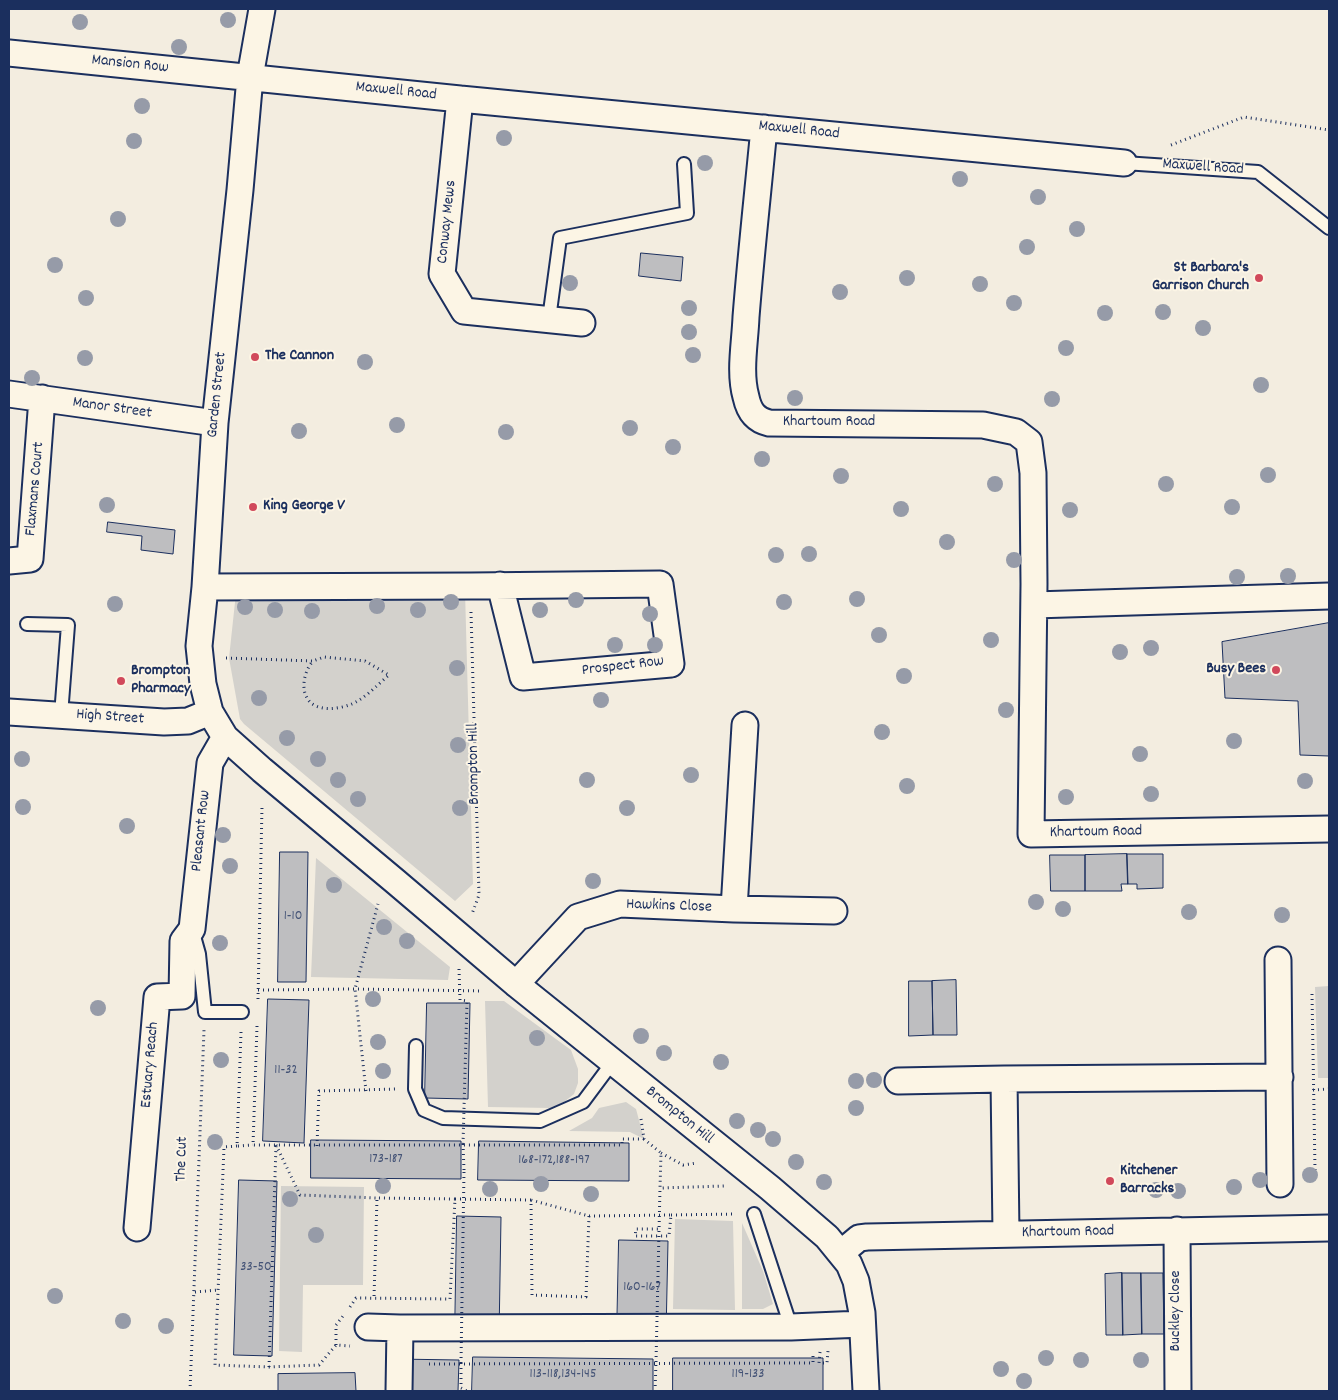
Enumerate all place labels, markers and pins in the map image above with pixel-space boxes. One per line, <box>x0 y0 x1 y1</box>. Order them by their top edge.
place label: St Barbara's Garrison Church <box>1152 259 1249 297</box>
marker: St Barbara's Garrison Church <box>1253 272 1265 284</box>
place label: The Cannon <box>265 347 334 367</box>
marker: The Cannon <box>249 351 261 363</box>
place label: King George V <box>263 497 345 517</box>
marker: King George V <box>247 501 259 513</box>
place label: Busy Bees <box>1206 660 1266 680</box>
place label: Brompton Pharmacy <box>131 662 190 700</box>
marker: Busy Bees <box>1270 664 1282 676</box>
marker: Brompton Pharmacy <box>115 675 127 687</box>
place label: Kitchener Barracks <box>1120 1162 1177 1200</box>
marker: Kitchener Barracks <box>1104 1175 1116 1187</box>

